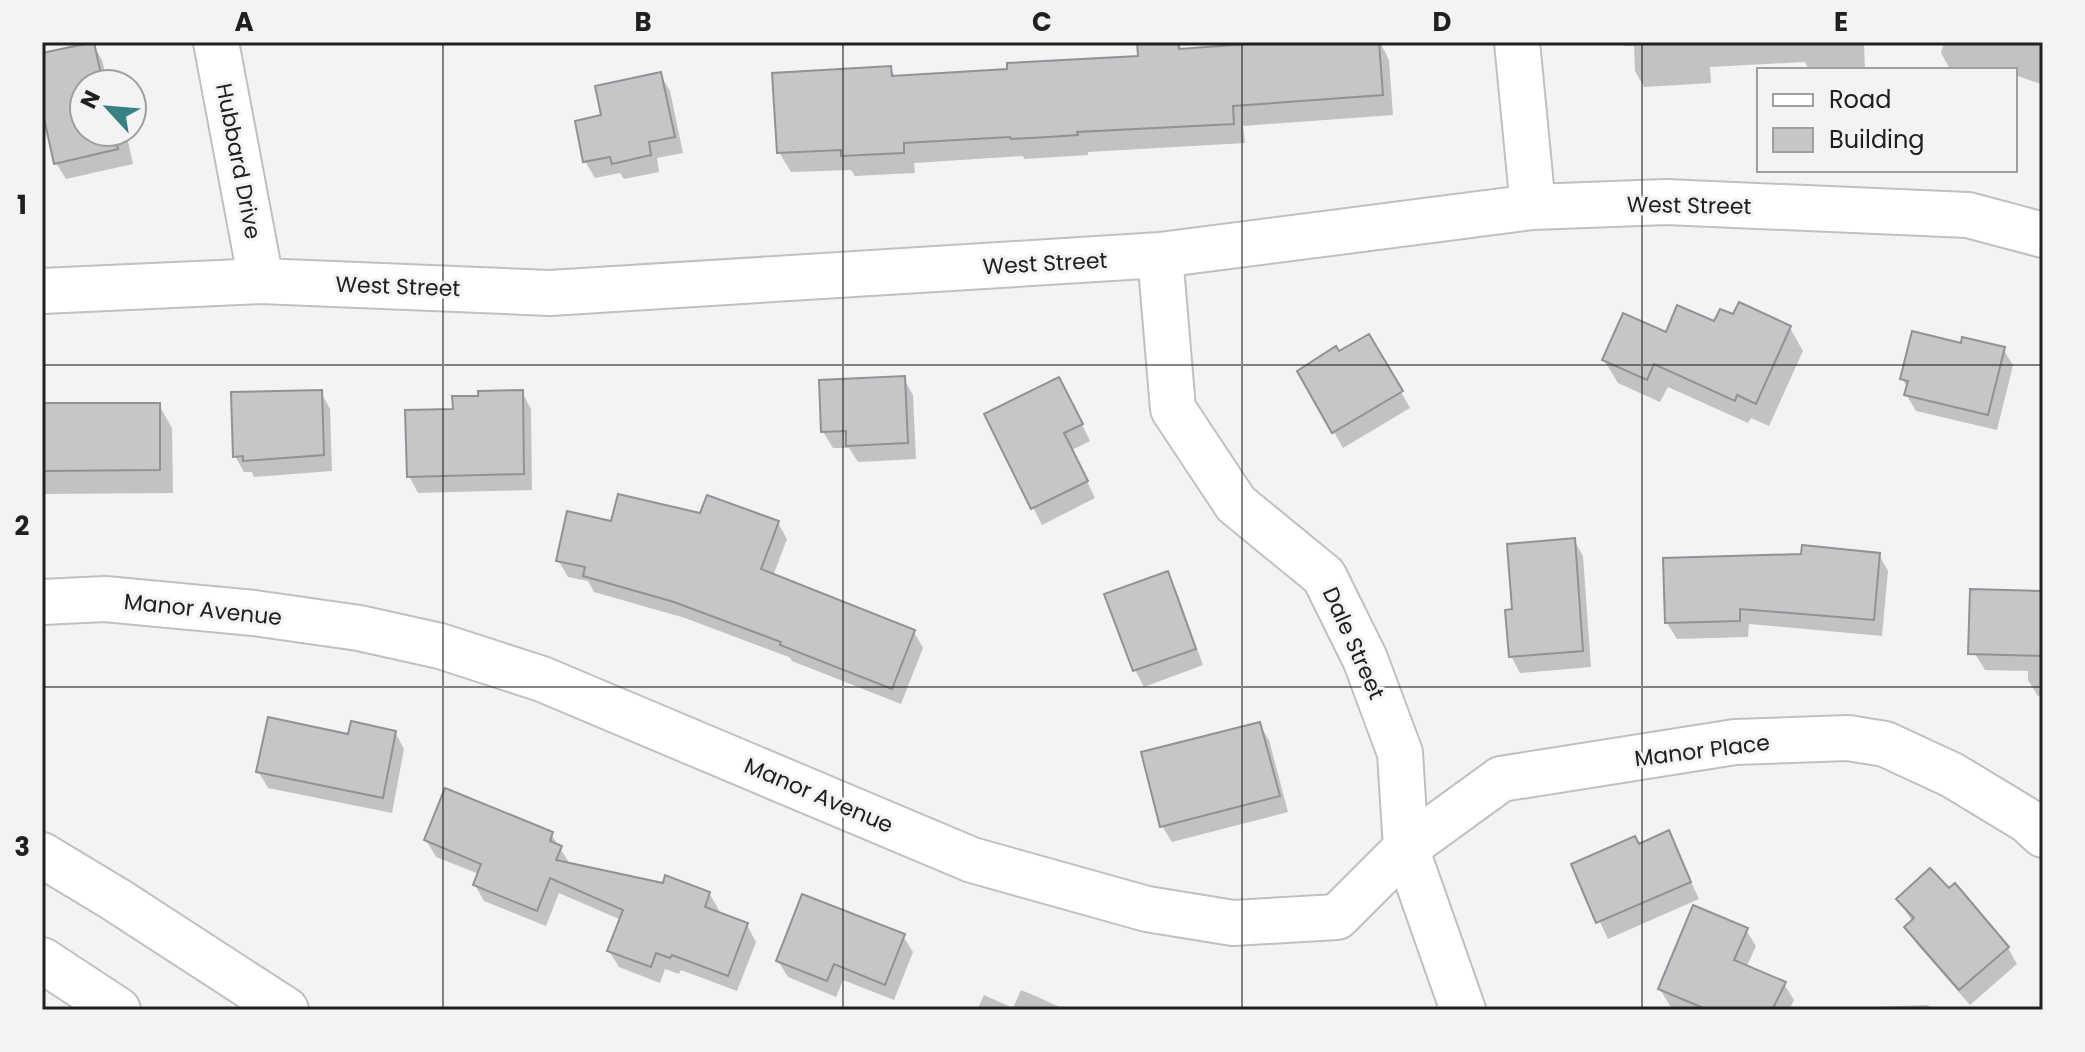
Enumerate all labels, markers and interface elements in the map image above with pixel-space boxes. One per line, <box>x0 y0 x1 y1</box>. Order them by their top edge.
text: A <box>234 4 254 40</box>
text: B <box>634 4 652 40</box>
text: C <box>1032 4 1052 40</box>
text: D <box>1433 4 1452 40</box>
text: E <box>1834 4 1848 40</box>
north arrow <box>68 68 148 148</box>
legend <box>1757 68 2017 172</box>
street label: Hubbard Drive <box>208 81 269 242</box>
text: Road <box>1829 83 1891 116</box>
text: N <box>73 85 108 114</box>
text: Building <box>1829 123 1925 156</box>
text: 1 <box>17 187 27 223</box>
street label: West Street <box>1626 189 1752 222</box>
street label: West Street <box>982 245 1108 282</box>
street label: West Street <box>335 269 461 304</box>
text: 2 <box>15 508 30 544</box>
street label: Dale Street <box>1315 582 1392 704</box>
street label: Manor Avenue <box>122 586 283 633</box>
street label: Manor Place <box>1633 727 1771 774</box>
street label: Manor Avenue <box>740 750 898 841</box>
text: 3 <box>14 829 30 865</box>

